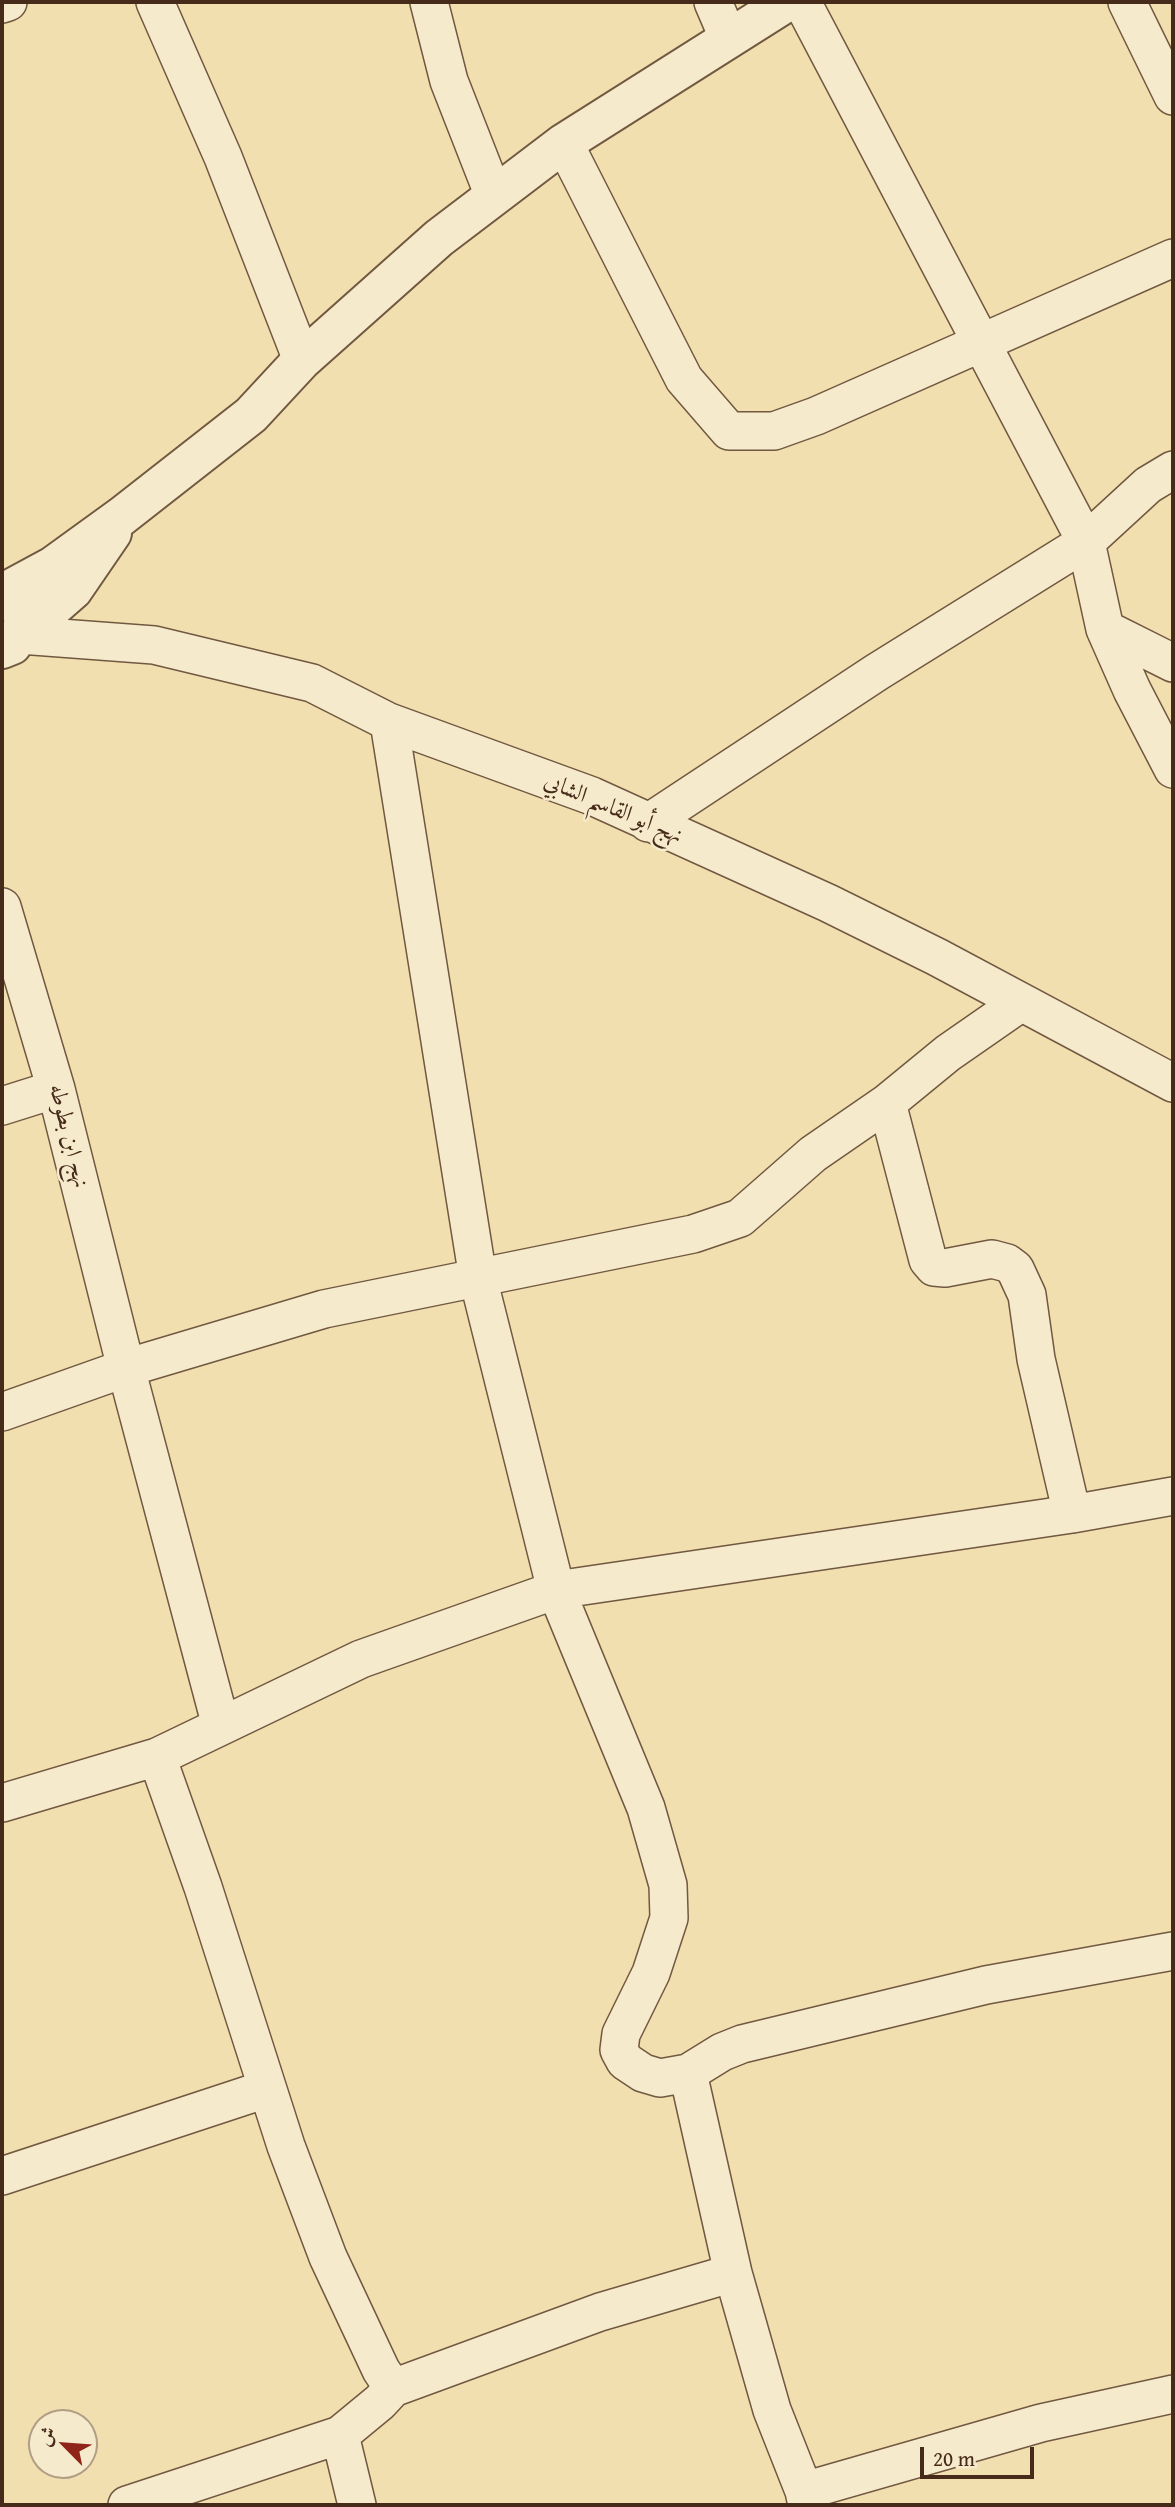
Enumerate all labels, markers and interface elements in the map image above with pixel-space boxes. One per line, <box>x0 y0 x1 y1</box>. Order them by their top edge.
street label: نهج أبو القاسم الشابي <box>540 767 686 851</box>
street label: نهج ابن بطوطه <box>42 1081 94 1191</box>
north arrow <box>28 2409 98 2479</box>
text: ش <box>29 2422 62 2450</box>
scale bar <box>923 2434 1037 2478</box>
text: 20 m <box>933 2443 975 2474</box>

